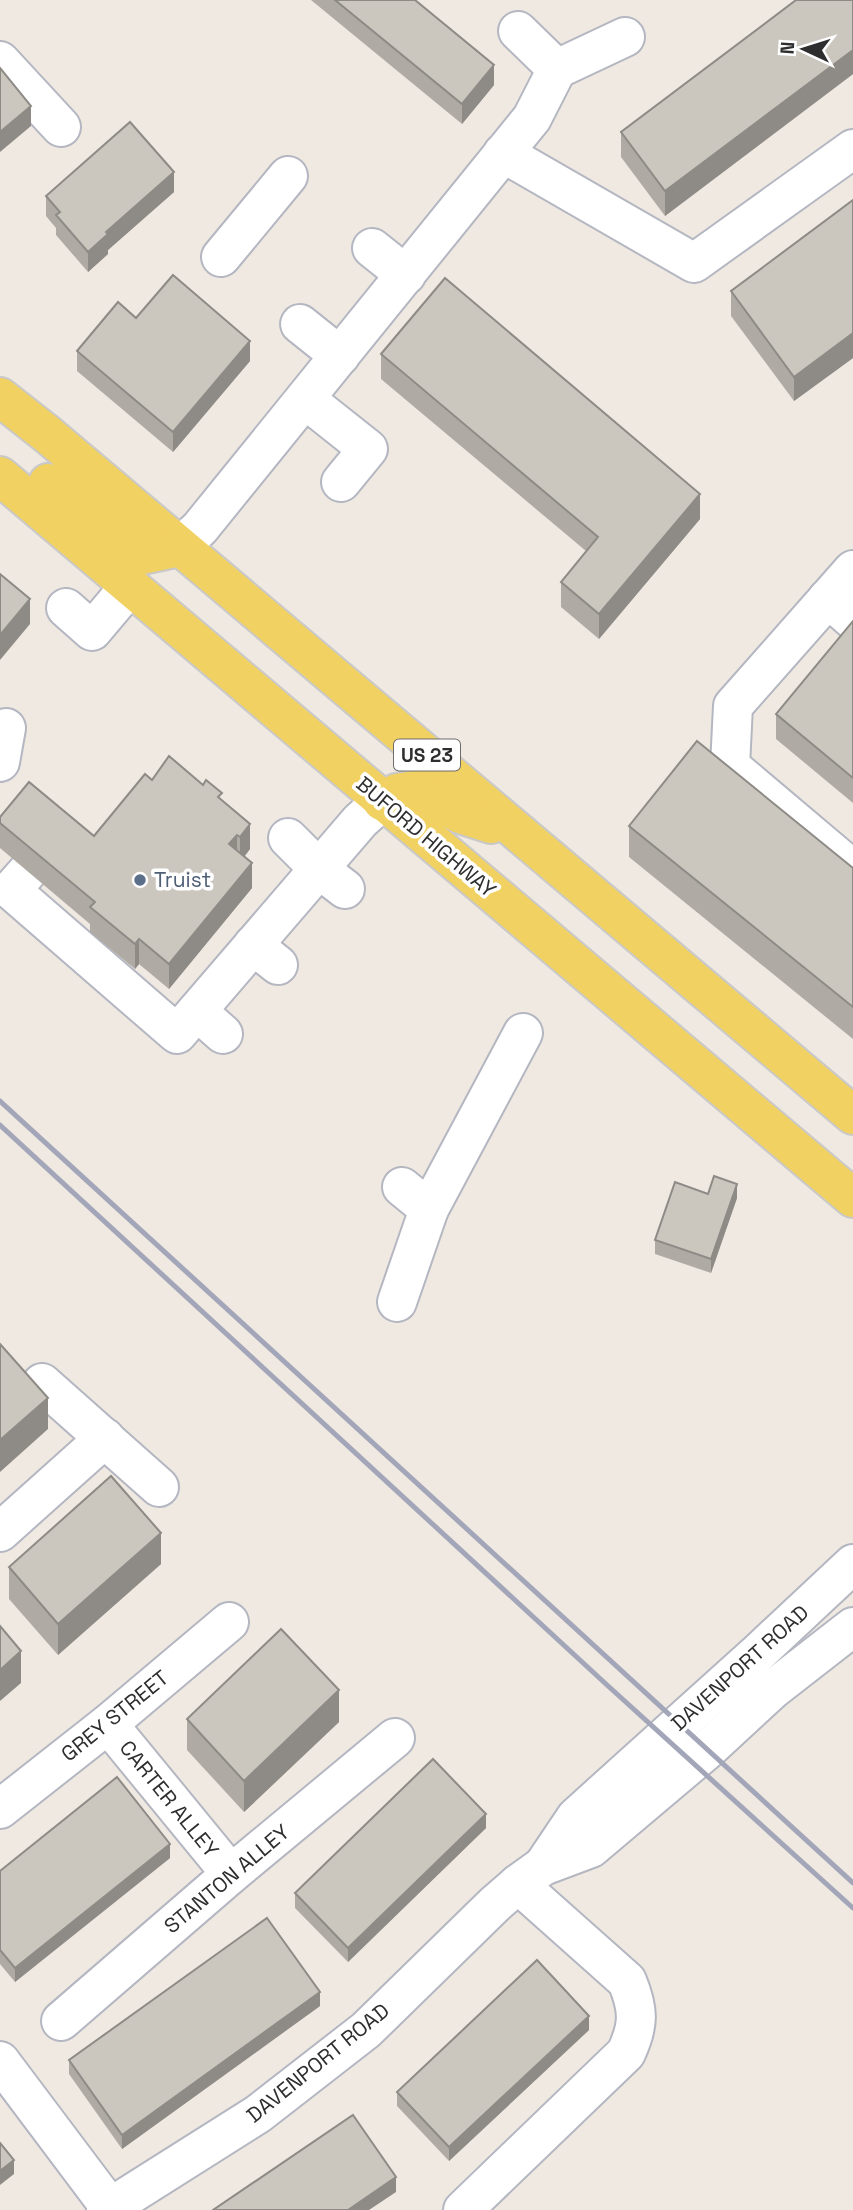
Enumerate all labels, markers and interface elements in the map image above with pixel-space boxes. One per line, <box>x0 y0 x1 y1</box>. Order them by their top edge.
north arrow <box>769 14 839 84</box>
text: N <box>775 41 800 55</box>
road number: US 23 <box>394 740 460 770</box>
street label: BUFORD HIGHWAY <box>351 770 502 903</box>
place label: Truist <box>154 866 211 893</box>
marker: Truist <box>132 872 148 888</box>
street label: DAVENPORT ROAD <box>665 1599 814 1736</box>
street label: GREY STREET <box>55 1664 174 1767</box>
street label: CARTER ALLEY <box>114 1735 225 1863</box>
street label: STANTON ALLEY <box>158 1818 295 1939</box>
street label: DAVENPORT ROAD <box>241 1997 394 2128</box>

